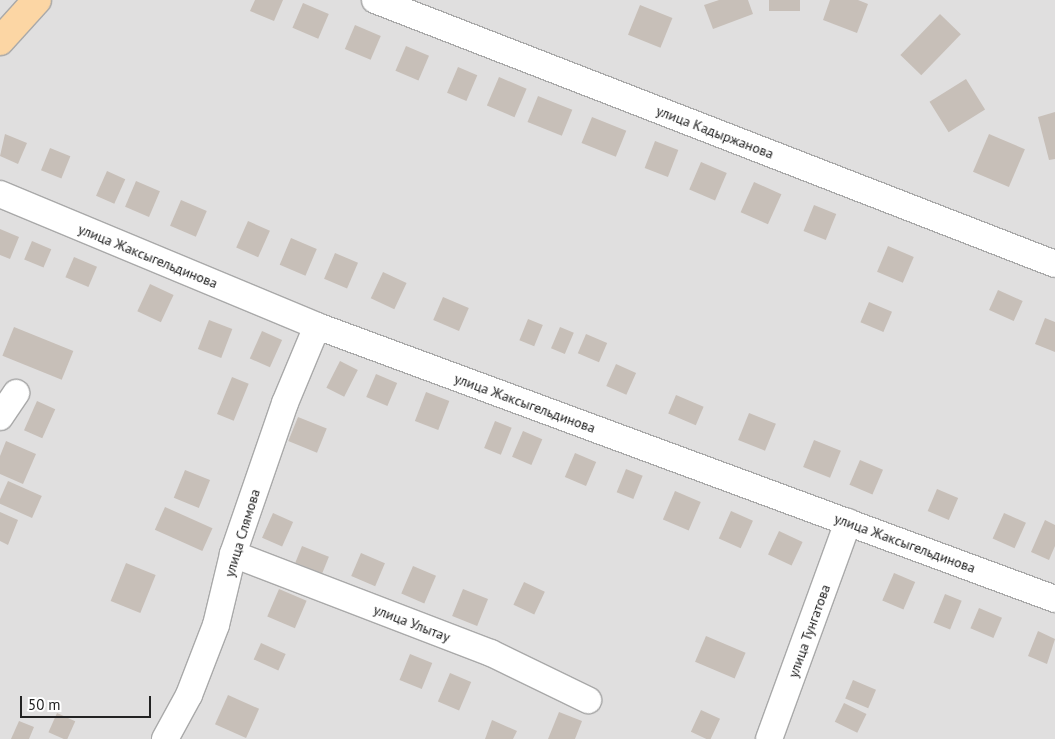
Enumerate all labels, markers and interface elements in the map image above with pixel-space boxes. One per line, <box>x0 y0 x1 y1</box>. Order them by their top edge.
street label: улица Кадыржанова <box>654 102 776 162</box>
street label: улица Жаксыгельдинова <box>76 220 220 292</box>
street label: улица Жаксыгельдинова <box>452 370 598 436</box>
street label: улица Слямова <box>221 487 263 579</box>
street label: улица Жаксыгельдинова <box>832 510 978 576</box>
street label: улица Тунгатова <box>784 582 834 680</box>
street label: улица Улытау <box>371 601 453 645</box>
scale bar <box>22 686 154 718</box>
text: 50 m <box>28 695 61 714</box>

